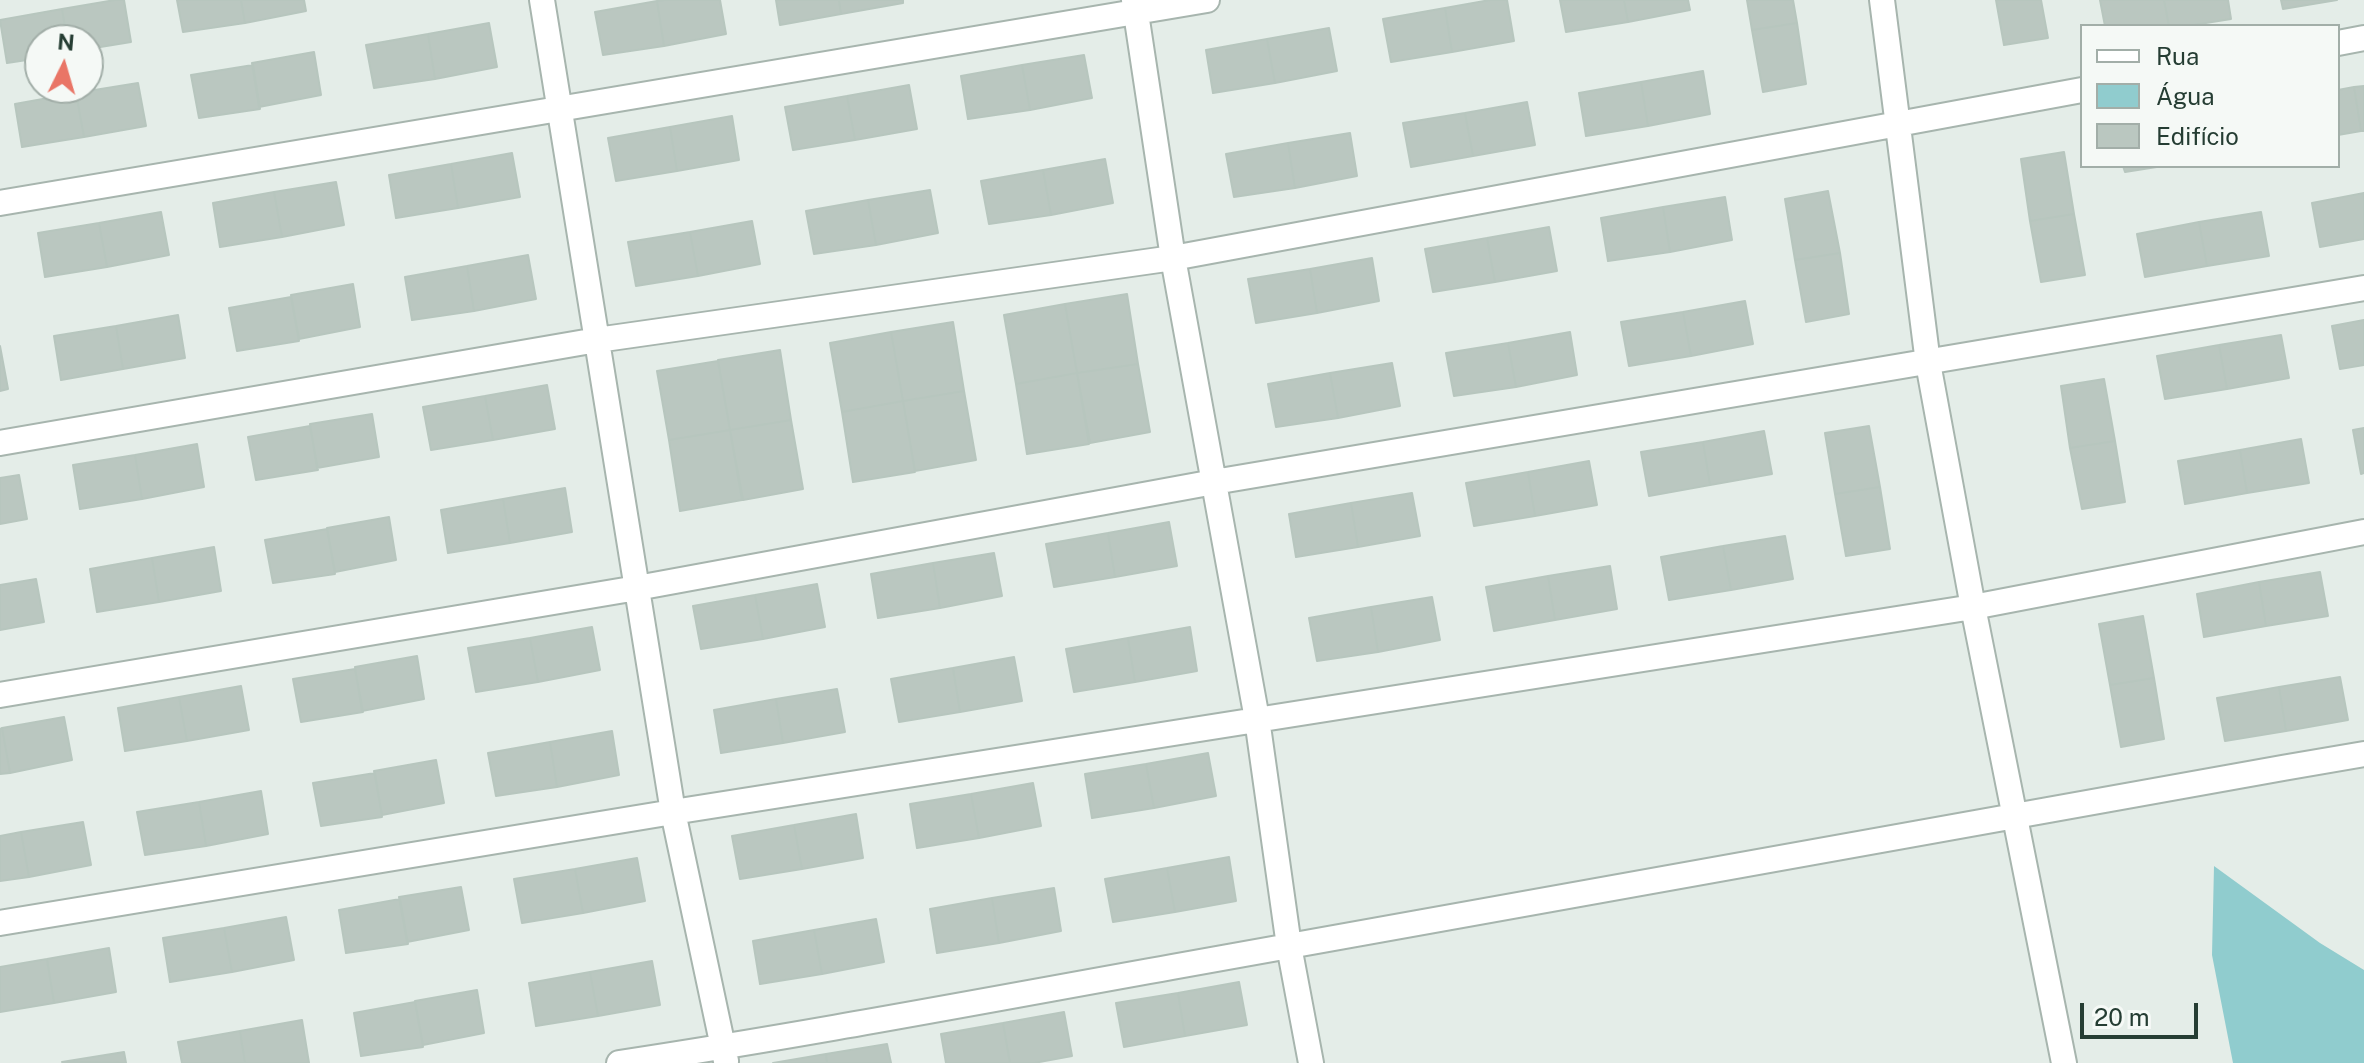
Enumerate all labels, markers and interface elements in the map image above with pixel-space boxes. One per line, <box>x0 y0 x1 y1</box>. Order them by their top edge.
north arrow <box>24 24 104 104</box>
legend <box>2080 24 2340 168</box>
text: N <box>56 28 76 56</box>
text: Rua <box>2156 42 2199 70</box>
text: Água <box>2156 82 2214 110</box>
text: Edifício <box>2156 122 2239 150</box>
scale bar <box>2084 987 2202 1037</box>
text: 20 m <box>2094 1003 2150 1031</box>

